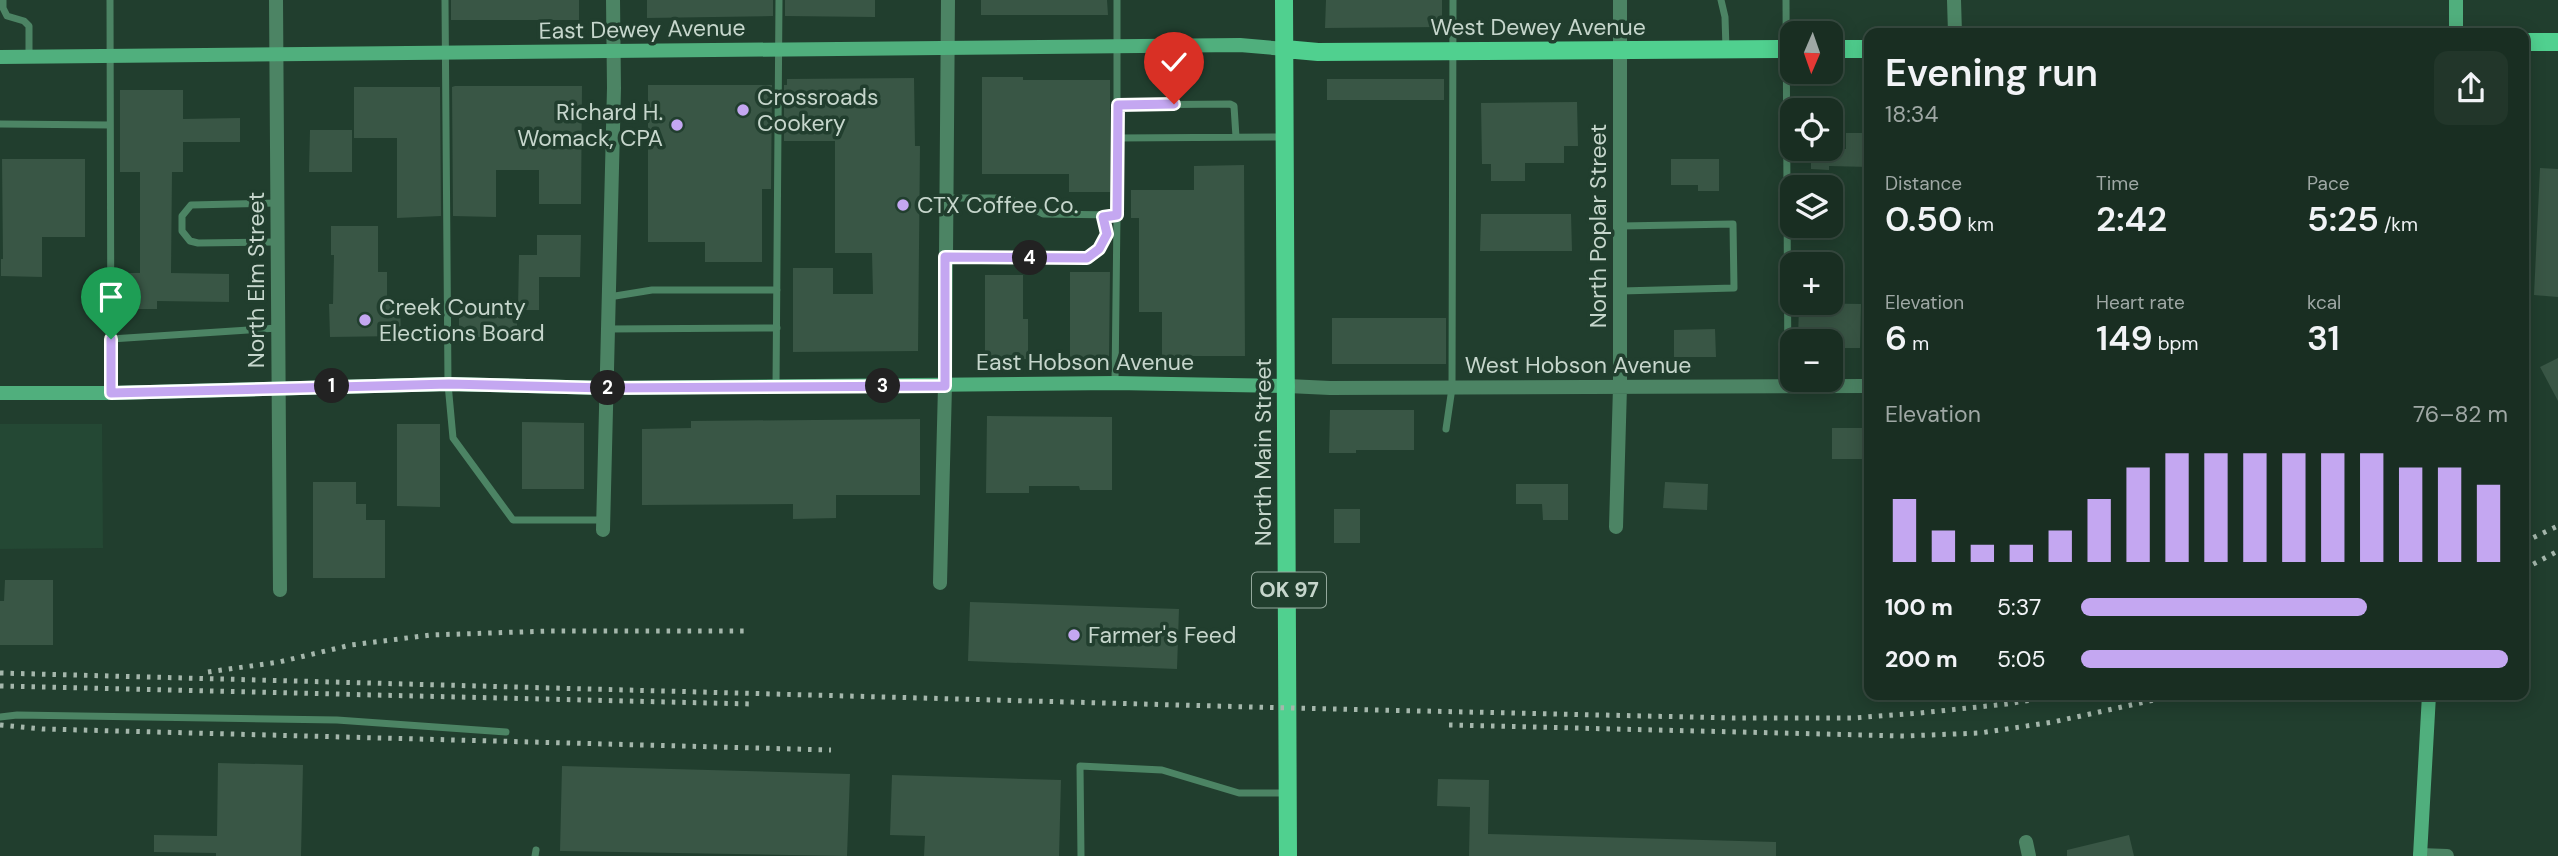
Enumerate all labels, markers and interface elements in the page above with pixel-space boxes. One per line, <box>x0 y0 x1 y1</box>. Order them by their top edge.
street label: East Dewey Avenue <box>538 12 746 46</box>
street label: West Dewey Avenue <box>1430 12 1646 42</box>
north arrow <box>1780 21 1843 84</box>
map controls <box>1780 21 1843 392</box>
pin <box>1144 32 1204 104</box>
icon: check <box>1155 43 1193 81</box>
text: Evening run <box>1885 48 2098 98</box>
button: share <box>2434 51 2508 125</box>
place label: Crossroads Cookery <box>757 82 879 138</box>
place label: Richard H. Womack, CPA <box>517 97 663 153</box>
button: locate <box>1780 98 1843 161</box>
text: 18:34 <box>1885 99 1938 129</box>
marker: Crossroads Cookery <box>735 102 751 118</box>
marker: Richard H. Womack, CPA <box>669 117 685 133</box>
street label: North Poplar Street <box>1583 124 1613 328</box>
text: Distance <box>1885 171 1962 196</box>
text: Time <box>2096 171 2139 196</box>
text: Pace <box>2307 171 2350 196</box>
button: layers <box>1780 175 1843 238</box>
place label: CTX Coffee Co. <box>917 190 1078 220</box>
street label: North Elm Street <box>241 192 271 368</box>
text: 0.50 <box>1885 196 1962 242</box>
text: 2:42 <box>2096 196 2167 242</box>
text: 5:25 <box>2307 196 2379 242</box>
marker: CTX Coffee Co. <box>895 197 911 213</box>
text: km <box>1962 212 1994 237</box>
text: /km <box>2379 212 2418 237</box>
pin: 4 <box>1012 240 1048 276</box>
text: 4 <box>1023 245 1036 270</box>
button: + <box>1780 252 1843 315</box>
pin <box>81 267 141 339</box>
icon: arrive <box>92 278 130 316</box>
text: Elevation <box>1885 290 1964 315</box>
text: Heart rate <box>2096 290 2185 315</box>
text: kcal <box>2307 290 2341 315</box>
place label: Creek County Elections Board <box>379 292 545 348</box>
marker: Creek County Elections Board <box>357 312 373 328</box>
text: 6 <box>1885 315 1907 361</box>
text: 149 <box>2096 315 2153 361</box>
text: 31 <box>2307 315 2340 361</box>
button: − <box>1780 329 1843 392</box>
text: m <box>1907 331 1929 356</box>
text: bpm <box>2153 331 2198 356</box>
street label: East Hobson Avenue <box>976 347 1194 377</box>
street label: West Hobson Avenue <box>1465 350 1691 380</box>
street label: North Main Street <box>1248 358 1278 546</box>
pin: 1 <box>314 368 350 404</box>
pin: 3 <box>866 368 900 404</box>
pin: 2 <box>590 370 626 406</box>
text: 1 <box>328 373 335 398</box>
text: 3 <box>877 373 888 398</box>
text: 2 <box>602 375 613 400</box>
text: Elevation <box>1885 399 1981 429</box>
text: 76–82 m <box>2413 399 2508 429</box>
road number: OK 97 <box>1252 572 1326 608</box>
text: 100 m <box>1885 592 1953 622</box>
text: 5:37 <box>1997 592 2041 622</box>
place label: Farmer's Feed <box>1088 620 1236 650</box>
marker: Farmer's Feed <box>1066 627 1082 643</box>
text: 200 m <box>1885 644 1958 674</box>
text: 5:05 <box>1997 644 2045 674</box>

